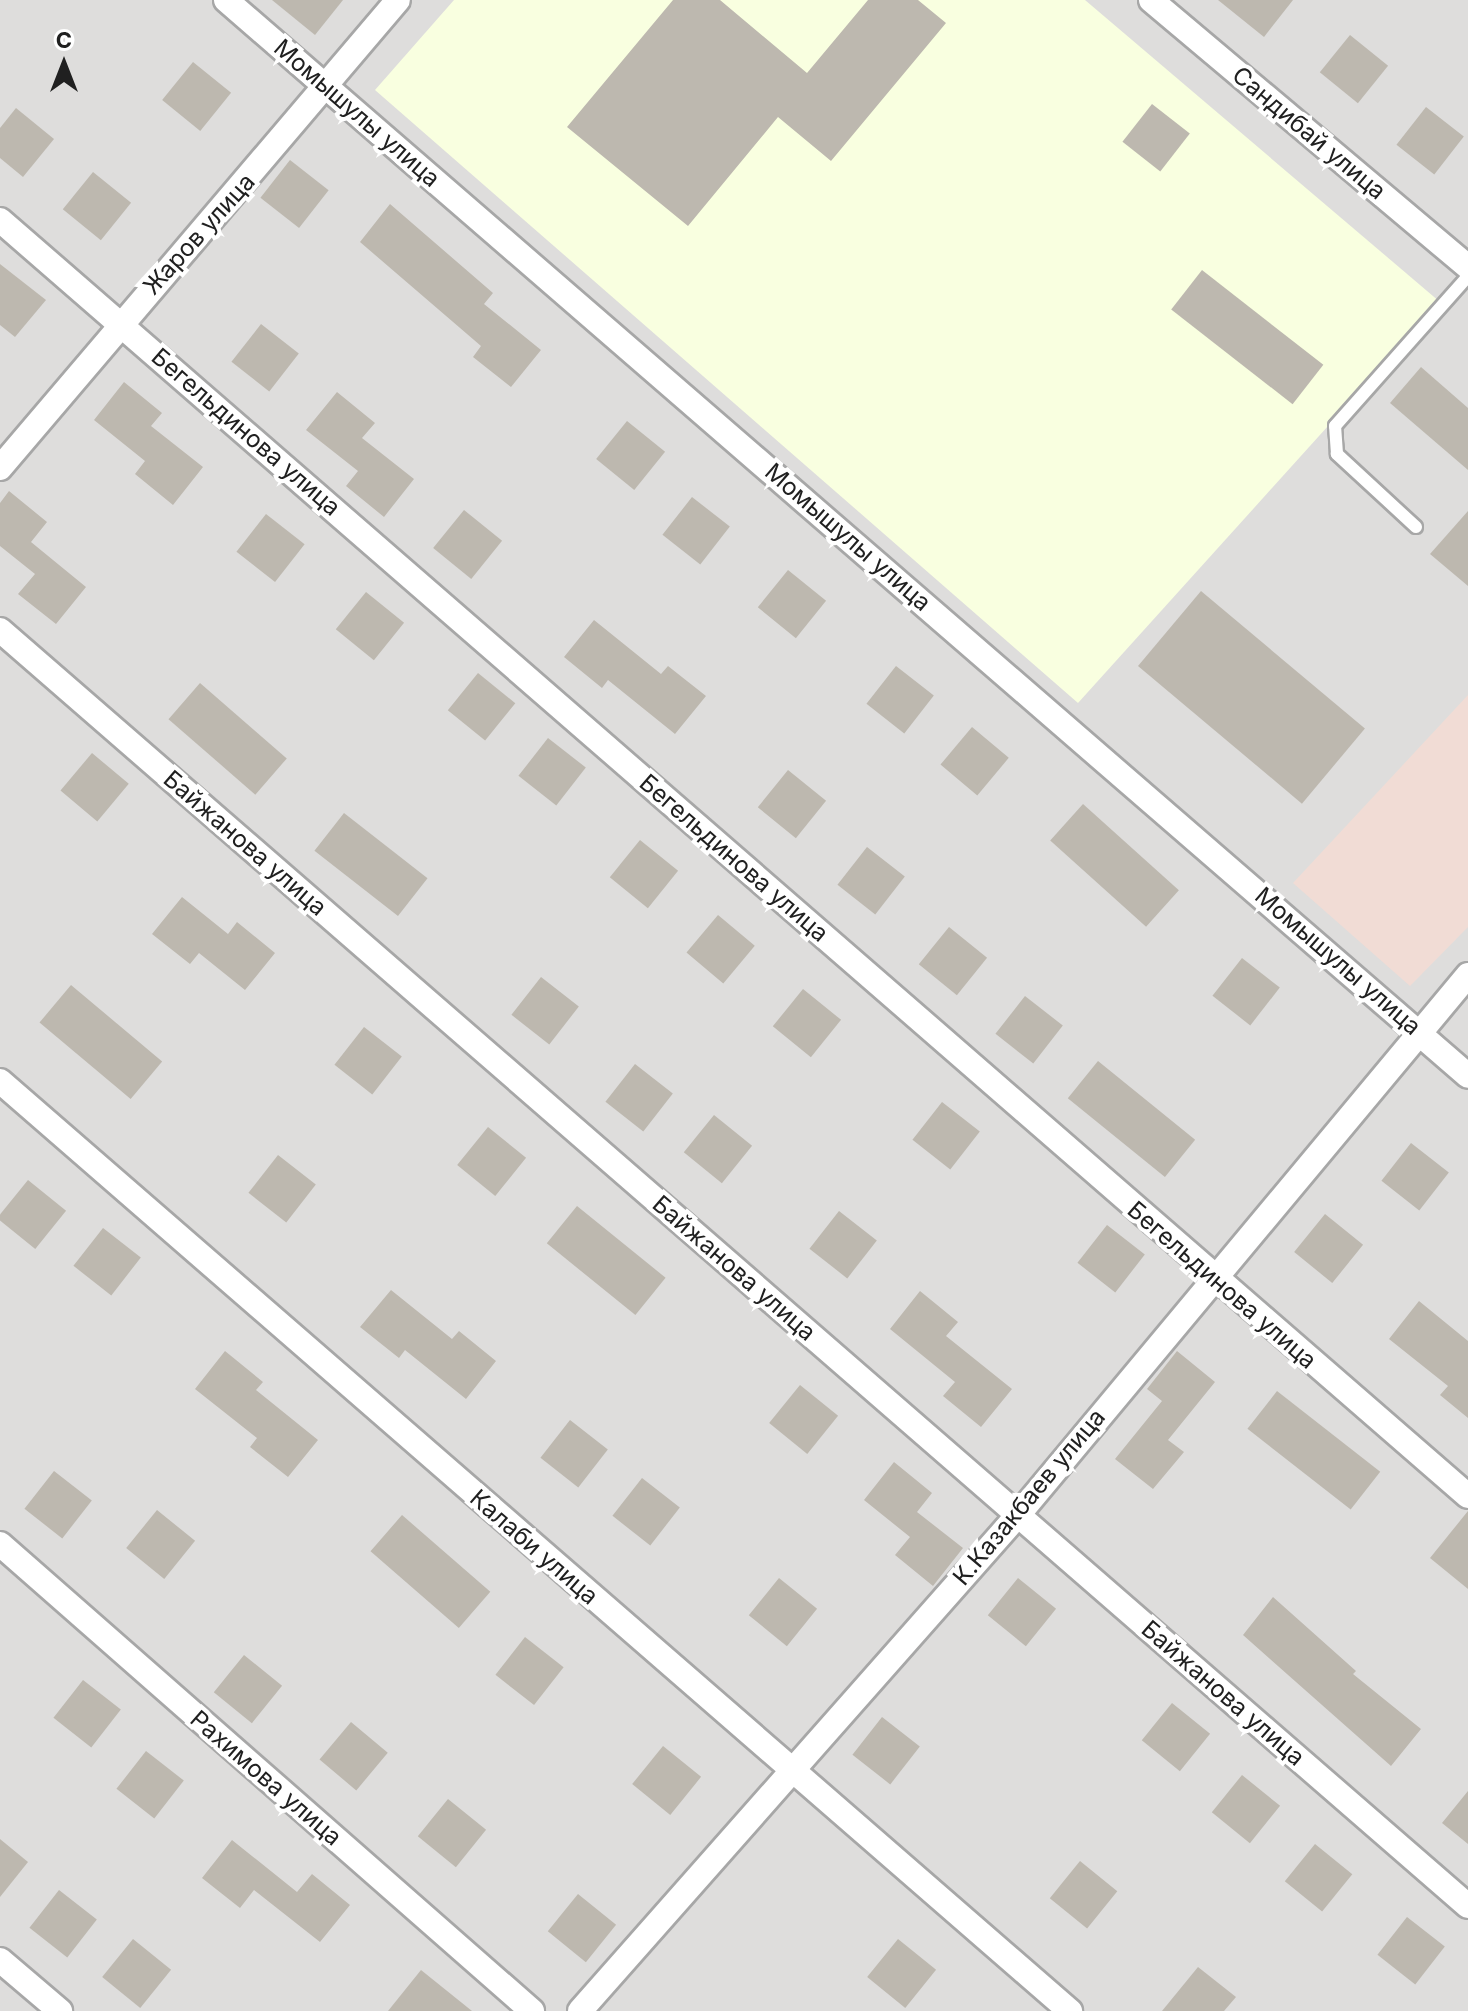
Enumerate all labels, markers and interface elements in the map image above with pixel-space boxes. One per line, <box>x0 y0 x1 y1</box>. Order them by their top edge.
north arrow <box>24 24 104 104</box>
text: С <box>56 27 72 53</box>
street label: Момышулы улица <box>268 33 446 193</box>
street label: Сандибай улица <box>1226 60 1392 206</box>
street label: Жаров улица <box>137 168 261 300</box>
street label: Бегельдинова улица <box>146 342 346 522</box>
street label: Момышулы улица <box>759 457 937 617</box>
street label: Байжанова улица <box>158 764 332 922</box>
street label: Бегельдинова улица <box>634 768 834 948</box>
street label: Момышулы улица <box>1249 881 1427 1041</box>
street label: Байжанова улица <box>647 1189 821 1347</box>
street label: Бегельдинова улица <box>1122 1195 1322 1375</box>
street label: К.Казакбаев улица <box>947 1403 1111 1591</box>
street label: Калаби улица <box>464 1484 604 1610</box>
street label: Байжанова улица <box>1136 1614 1310 1772</box>
street label: Рахимова улица <box>184 1704 348 1852</box>

